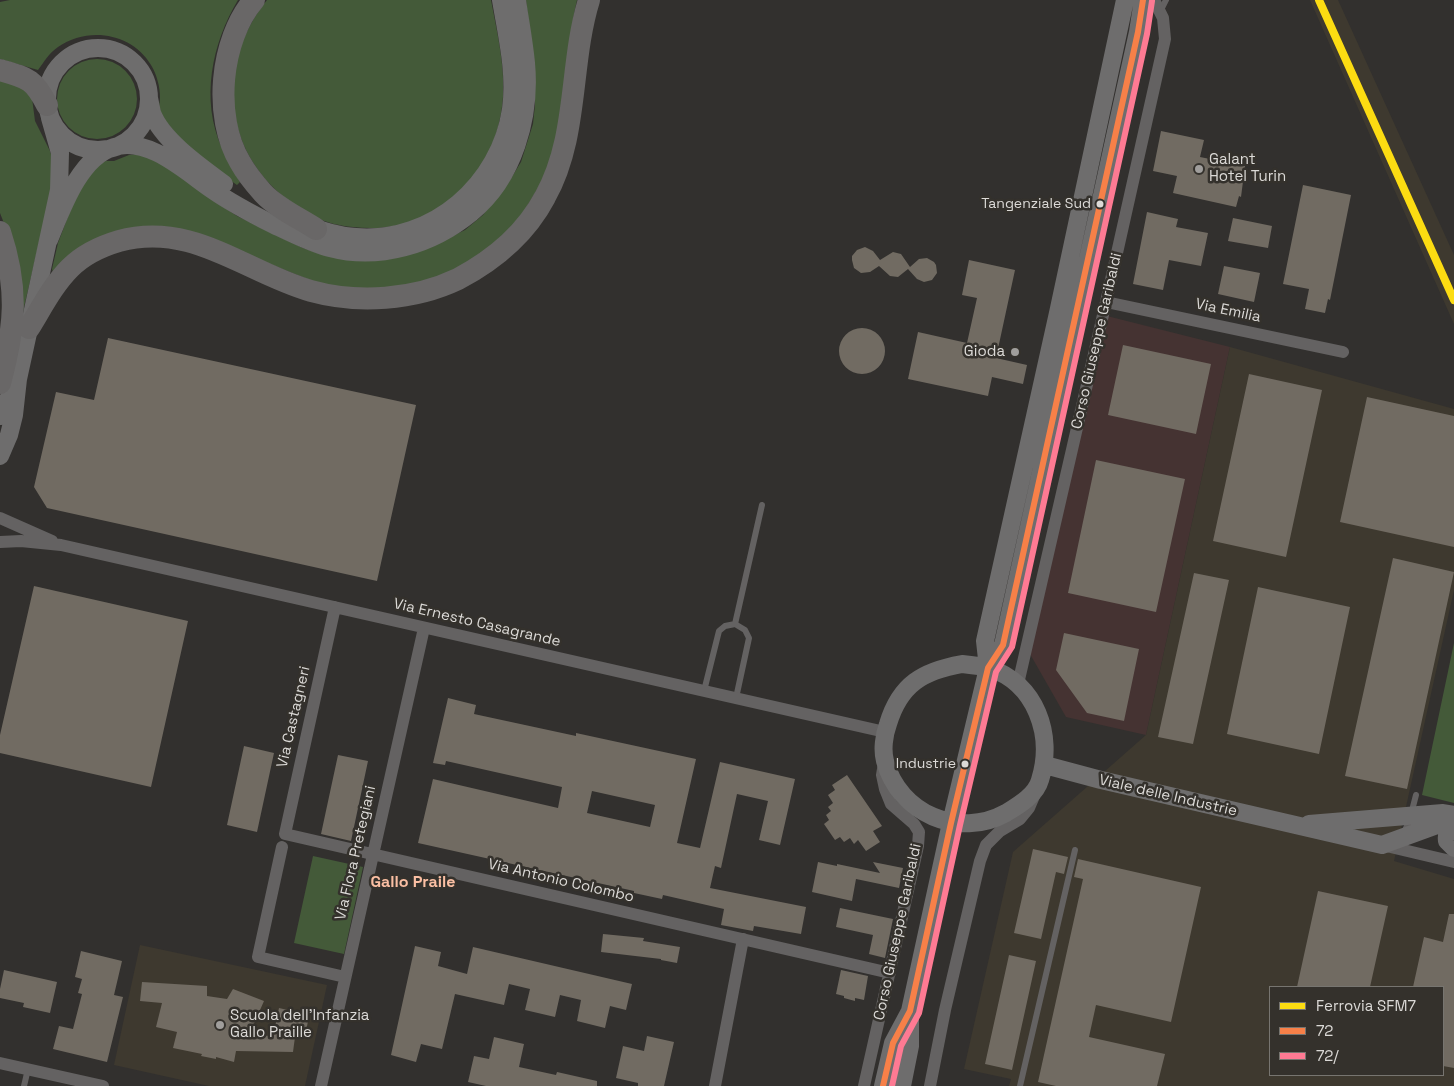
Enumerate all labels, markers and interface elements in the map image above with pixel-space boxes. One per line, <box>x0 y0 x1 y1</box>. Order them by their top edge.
place label: Galant Hotel Turin <box>1209 151 1286 186</box>
marker: Galant Hotel Turin <box>1193 163 1205 175</box>
place label: Tangenziale Sud <box>981 196 1091 212</box>
marker: Tangenziale Sud <box>1095 199 1105 209</box>
street label: Corso Giuseppe Garibaldi <box>1068 251 1126 431</box>
street label: Via Emilia <box>1194 295 1262 327</box>
place label: Gioda <box>964 343 1005 361</box>
marker: Gioda <box>1009 346 1021 358</box>
street label: Via Ernesto Casagrande <box>392 595 562 651</box>
street label: Via Castagneri <box>274 664 314 770</box>
place label: Industrie <box>896 756 956 772</box>
marker: Industrie <box>960 759 970 769</box>
street label: Viale delle Industrie <box>1097 771 1239 821</box>
street label: Via Flora Pretegiani <box>332 784 380 922</box>
street label: Corso Giuseppe Garibaldi <box>870 842 926 1022</box>
street label: Via Antonio Colombo <box>486 855 636 907</box>
district label: Gallo Praile <box>370 873 456 893</box>
legend <box>1269 986 1444 1076</box>
text: Ferrovia SFM7 <box>1316 996 1416 1015</box>
place label: Scuola dell'Infanzia Gallo Praille <box>230 1007 369 1042</box>
marker: Scuola dell'Infanzia Gallo Praille <box>214 1019 226 1031</box>
text: 72 <box>1316 1021 1333 1040</box>
text: 72/ <box>1316 1046 1339 1065</box>

